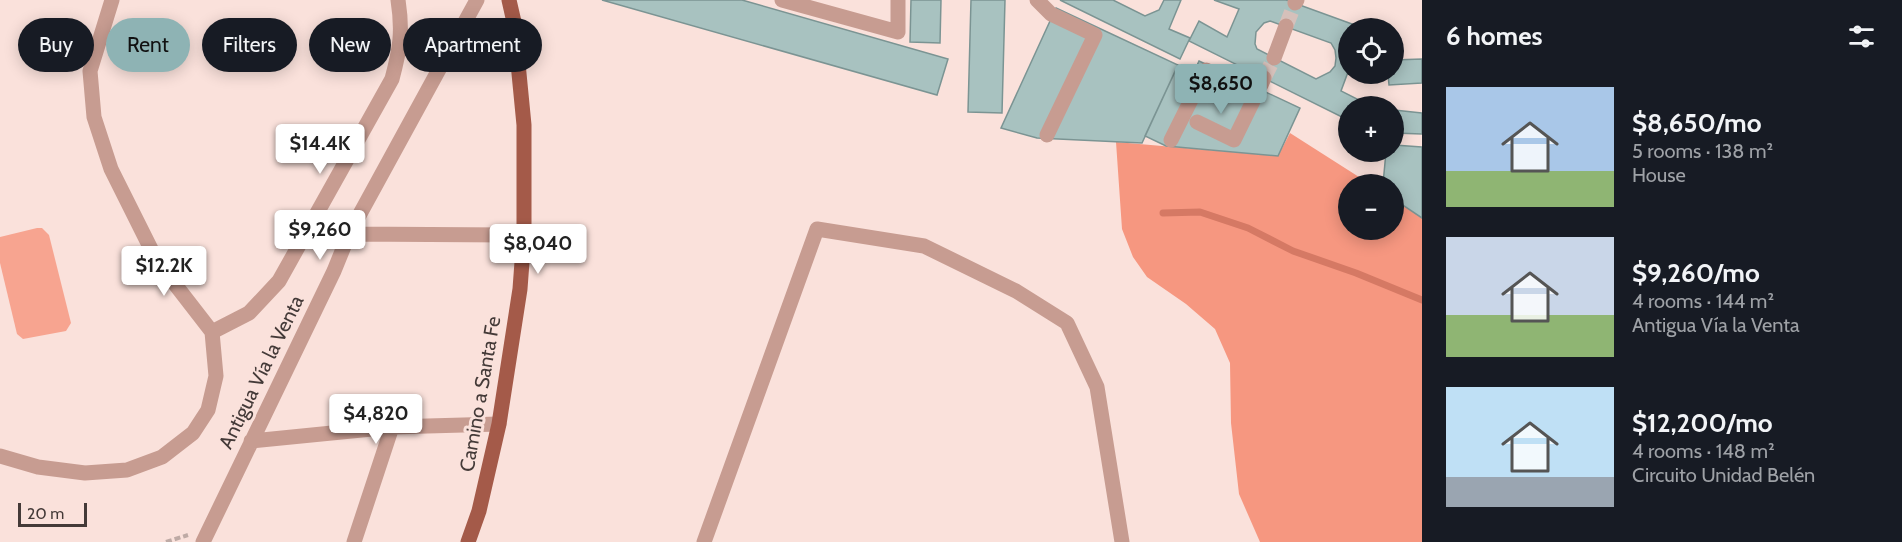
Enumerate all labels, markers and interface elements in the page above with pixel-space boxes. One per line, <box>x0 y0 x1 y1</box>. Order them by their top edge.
chip: Buy <box>18 18 94 72</box>
chip: Rent <box>106 18 190 72</box>
chip: Filters <box>202 18 297 72</box>
chip: New <box>309 18 391 72</box>
chip: Apartment <box>403 18 542 72</box>
map controls <box>1338 18 1404 240</box>
button: locate <box>1338 18 1404 84</box>
text: 6 homes <box>1446 20 1543 52</box>
icon: filters <box>1845 20 1878 53</box>
pin: $8,650 <box>1172 64 1270 115</box>
text: $8,650 <box>1189 71 1253 95</box>
button: + <box>1338 96 1404 162</box>
text: $8,650/mo <box>1632 107 1761 139</box>
icon: home <box>1494 111 1566 183</box>
pin: $14.4K <box>271 124 369 175</box>
text: $14.4K <box>290 131 350 155</box>
text: 5 rooms · 138 m² <box>1632 139 1773 163</box>
text: House <box>1632 163 1686 187</box>
button: − <box>1338 174 1404 240</box>
pin: $9,260 <box>271 210 369 261</box>
text: $9,260 <box>288 217 352 241</box>
pin: $8,040 <box>489 224 587 275</box>
text: $8,040 <box>504 231 572 255</box>
pin: $12.2K <box>115 246 213 297</box>
text: $12.2K <box>135 253 193 277</box>
text: $9,260/mo <box>1632 257 1760 289</box>
icon: home <box>1494 261 1566 333</box>
text: 4 rooms · 144 m² <box>1632 289 1774 313</box>
street label: Antigua Vía la Venta <box>213 291 309 453</box>
text: Antigua Vía la Venta <box>1632 313 1800 337</box>
street label: Camino a Santa Fe <box>455 314 505 474</box>
pin: $4,820 <box>327 394 425 445</box>
text: $4,820 <box>343 401 409 425</box>
text: $12,200/mo <box>1632 407 1773 439</box>
icon: home <box>1494 411 1566 483</box>
text: 4 rooms · 148 m² <box>1632 439 1775 463</box>
text: Circuito Unidad Belén <box>1632 463 1815 487</box>
scale bar <box>18 500 87 528</box>
text: 20 m <box>27 504 64 523</box>

